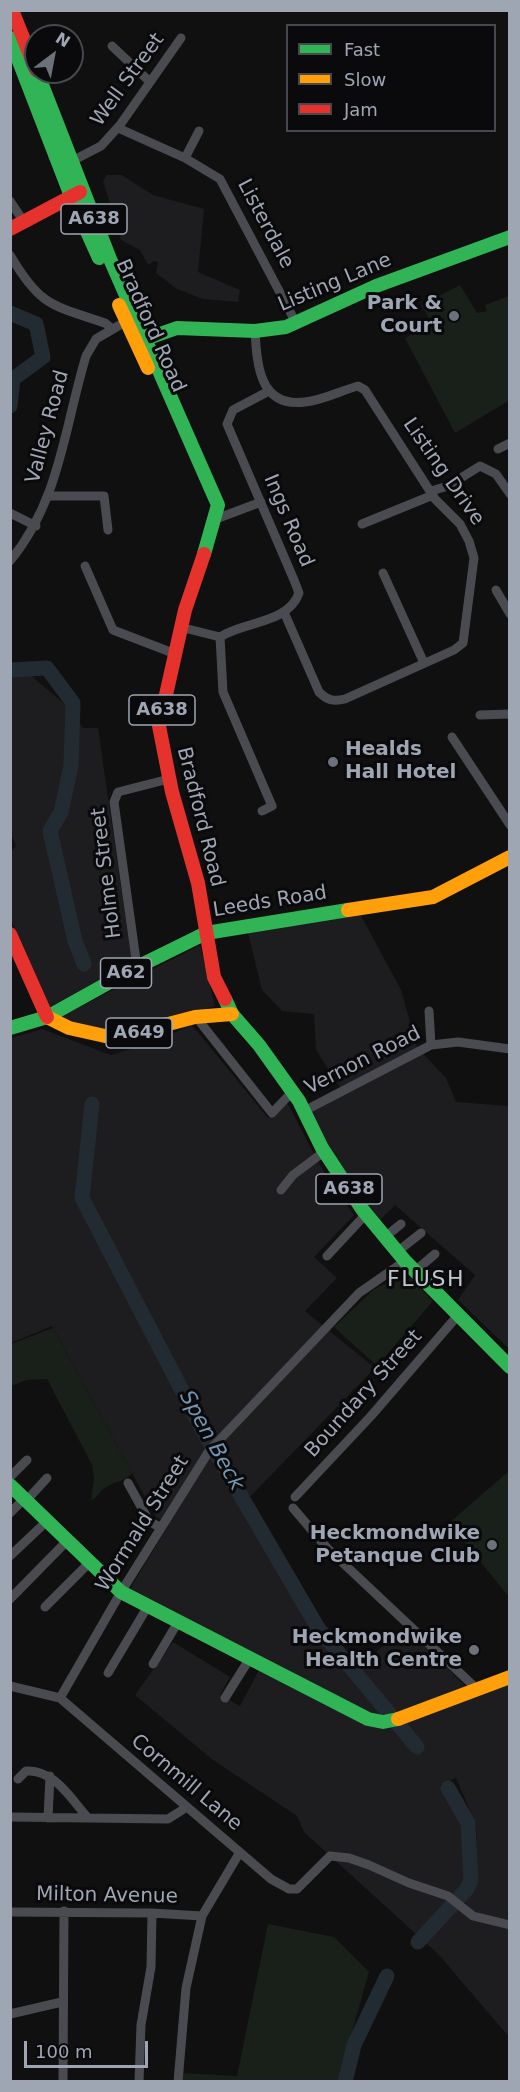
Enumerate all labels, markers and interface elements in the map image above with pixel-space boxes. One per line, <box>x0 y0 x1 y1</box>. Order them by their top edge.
north arrow <box>24 24 84 84</box>
legend <box>286 24 496 132</box>
text: N <box>52 28 73 52</box>
street label: Well Street <box>86 29 170 131</box>
text: Fast <box>344 39 380 60</box>
text: Slow <box>344 69 386 90</box>
text: Jam <box>344 99 378 120</box>
street label: Listerdale <box>231 175 299 273</box>
road number: A638 <box>61 204 127 234</box>
street label: Listing Lane <box>275 248 395 318</box>
street label: Bradford Road <box>110 256 190 396</box>
place label: Park & Court <box>367 292 442 339</box>
marker: Park & Court <box>447 309 461 323</box>
street label: Valley Road <box>21 368 75 486</box>
street label: Listing Drive <box>397 414 489 530</box>
street label: Ings Road <box>258 471 318 571</box>
road number: A638 <box>129 695 195 725</box>
place label: Healds Hall Hotel <box>345 738 456 785</box>
street label: Bradford Road <box>171 745 229 889</box>
marker: Healds Hall Hotel <box>326 755 340 769</box>
street label: Holme Street <box>87 806 127 940</box>
street label: Leeds Road <box>211 881 329 923</box>
road number: A62 <box>100 958 152 988</box>
road number: A649 <box>106 1018 172 1048</box>
street label: Vernon Road <box>301 1022 425 1100</box>
road number: A638 <box>316 1174 382 1204</box>
district label: FLUSH <box>387 1267 465 1293</box>
street label: Boundary Street <box>300 1325 428 1463</box>
water label: Spen Beck <box>173 1387 249 1495</box>
street label: Wormald Street <box>92 1452 194 1596</box>
place label: Heckmondwike Petanque Club <box>310 1522 480 1569</box>
marker: Heckmondwike Petanque Club <box>485 1538 499 1552</box>
place label: Heckmondwike Health Centre <box>292 1626 462 1673</box>
marker: Heckmondwike Health Centre <box>467 1643 481 1657</box>
street label: Cornmill Lane <box>126 1730 246 1836</box>
street label: Milton Avenue <box>36 1883 178 1909</box>
scale bar <box>27 2029 152 2067</box>
text: 100 m <box>35 2041 93 2062</box>

